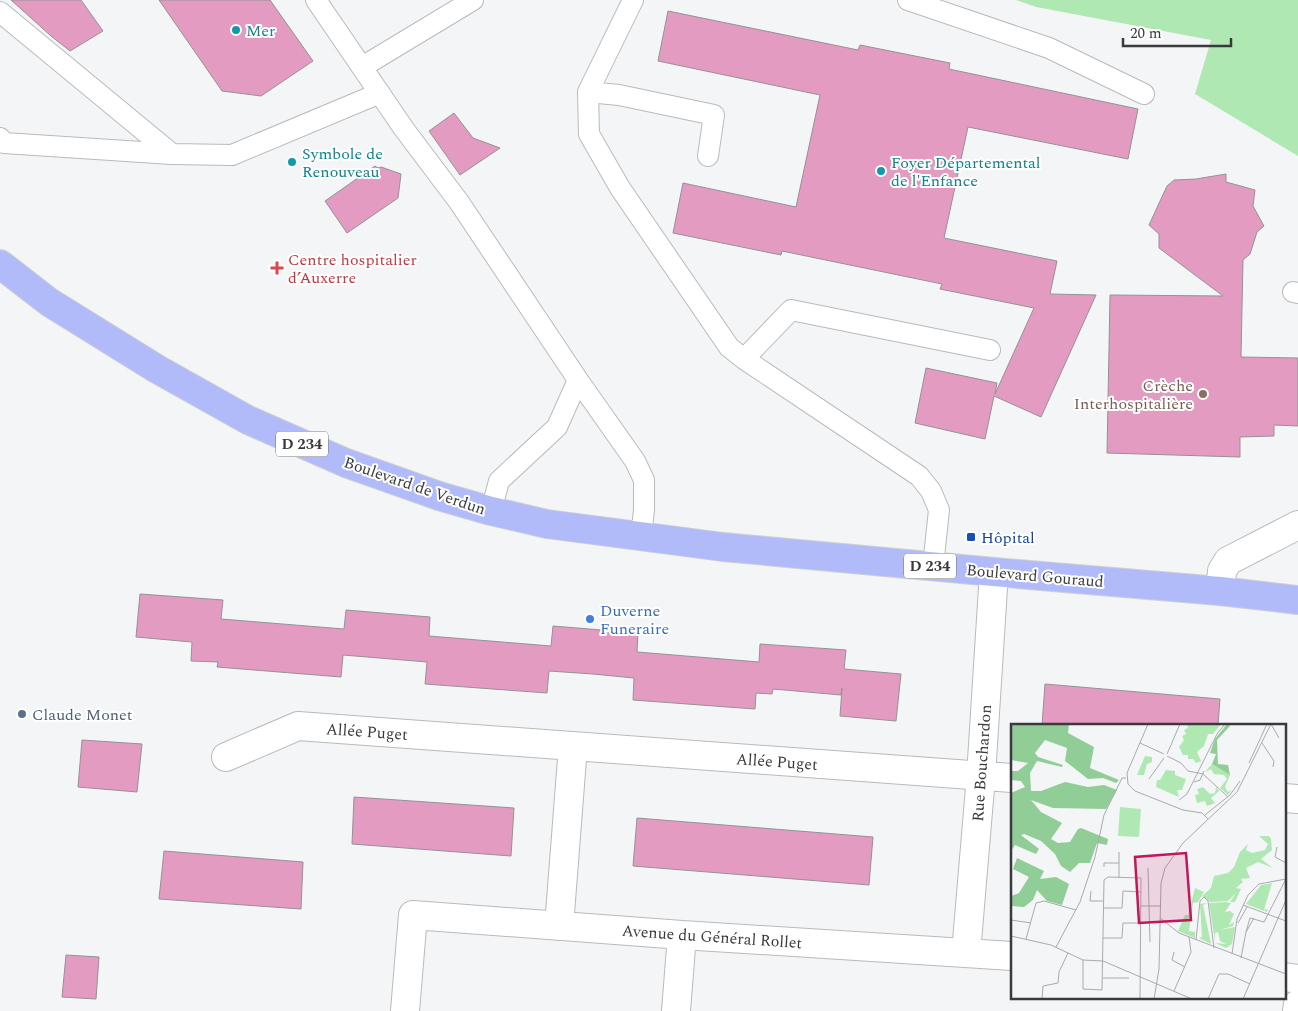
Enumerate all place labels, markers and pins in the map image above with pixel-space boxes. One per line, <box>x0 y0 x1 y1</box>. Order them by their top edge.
place label: Mer <box>246 19 275 43</box>
marker: Mer <box>230 24 242 36</box>
place label: Symbole de Renouveau <box>302 142 383 184</box>
place label: Foyer Départemental de l'Enfance <box>891 151 1041 193</box>
marker: Symbole de Renouveau <box>286 156 298 168</box>
marker: Foyer Départemental de l'Enfance <box>875 165 887 177</box>
place label: Centre hospitalier d’Auxerre <box>288 248 417 290</box>
marker: Centre hospitalier d’Auxerre <box>270 261 284 275</box>
place label: Crèche Interhospitalière <box>1074 374 1193 416</box>
marker: Crèche Interhospitalière <box>1197 388 1209 400</box>
place label: Hôpital <box>981 526 1035 550</box>
marker: Hôpital <box>965 531 977 543</box>
place label: Duverne Funeraire <box>600 599 669 641</box>
marker: Duverne Funeraire <box>584 613 596 625</box>
place label: Claude Monet <box>32 703 133 727</box>
marker: Claude Monet <box>16 708 28 720</box>

